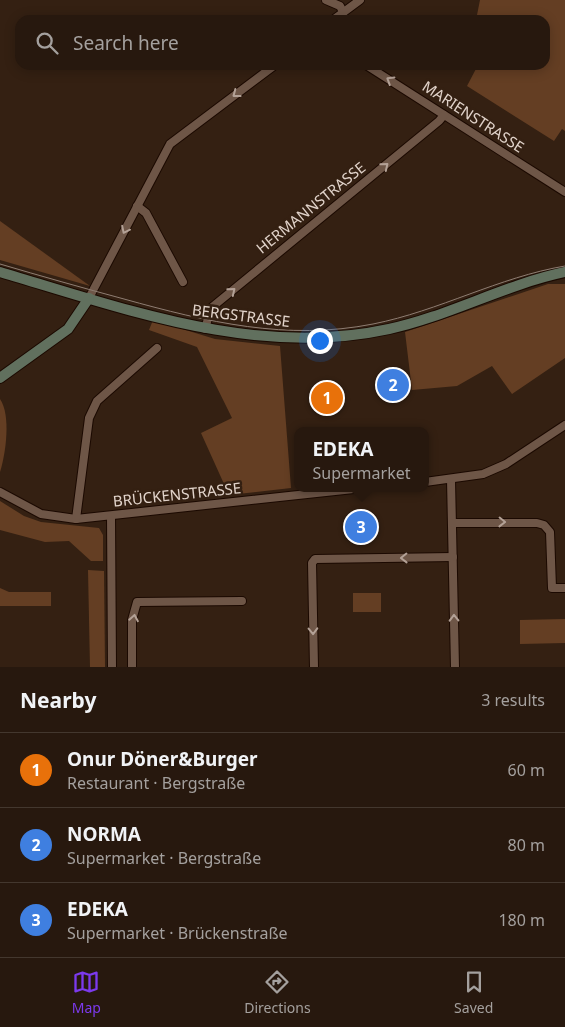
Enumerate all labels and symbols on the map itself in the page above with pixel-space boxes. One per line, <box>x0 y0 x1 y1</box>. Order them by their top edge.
street label: MARIENSTRASSE <box>419 76 528 157</box>
one-way arrow <box>387 77 396 87</box>
one-way arrow <box>232 88 242 97</box>
street label: HERMANNSTRASSE <box>252 157 369 257</box>
one-way arrow <box>379 163 388 172</box>
one-way arrow <box>120 225 131 234</box>
one-way arrow <box>226 288 235 297</box>
street label: BERGSTRASSE <box>191 299 291 331</box>
your location <box>307 328 333 354</box>
pin: 2 <box>377 366 409 404</box>
pin: 1 <box>311 379 343 417</box>
street label: BRÜCKENSTRASSE <box>112 477 242 511</box>
pin: 3 <box>345 508 377 546</box>
one-way arrow <box>498 517 506 527</box>
one-way arrow <box>400 553 408 563</box>
one-way arrow <box>128 614 138 623</box>
one-way arrow <box>449 614 459 622</box>
one-way arrow <box>308 628 318 635</box>

